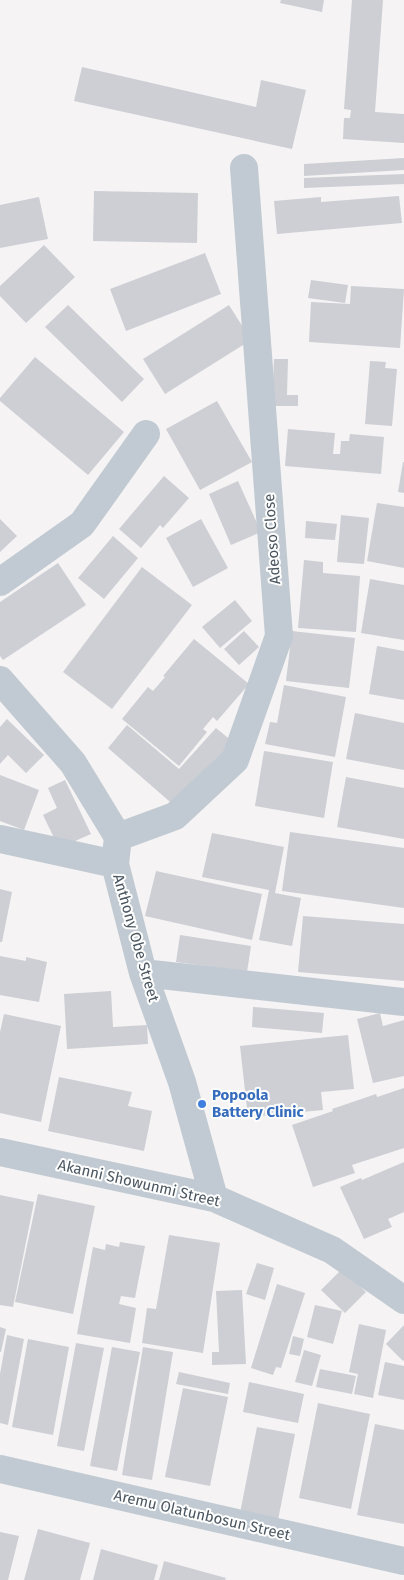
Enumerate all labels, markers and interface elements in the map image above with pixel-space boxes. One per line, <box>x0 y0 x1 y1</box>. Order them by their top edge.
street label: Adeoso Close <box>260 493 284 585</box>
street label: Anthony Obe Street <box>109 872 163 1005</box>
place label: Popoola Battery Clinic <box>212 1086 304 1121</box>
marker: Popoola Battery Clinic <box>196 1098 208 1110</box>
street label: Akanni Showunmi Street <box>56 1156 222 1211</box>
street label: Aremu Olatunbosun Street <box>112 1486 292 1544</box>

